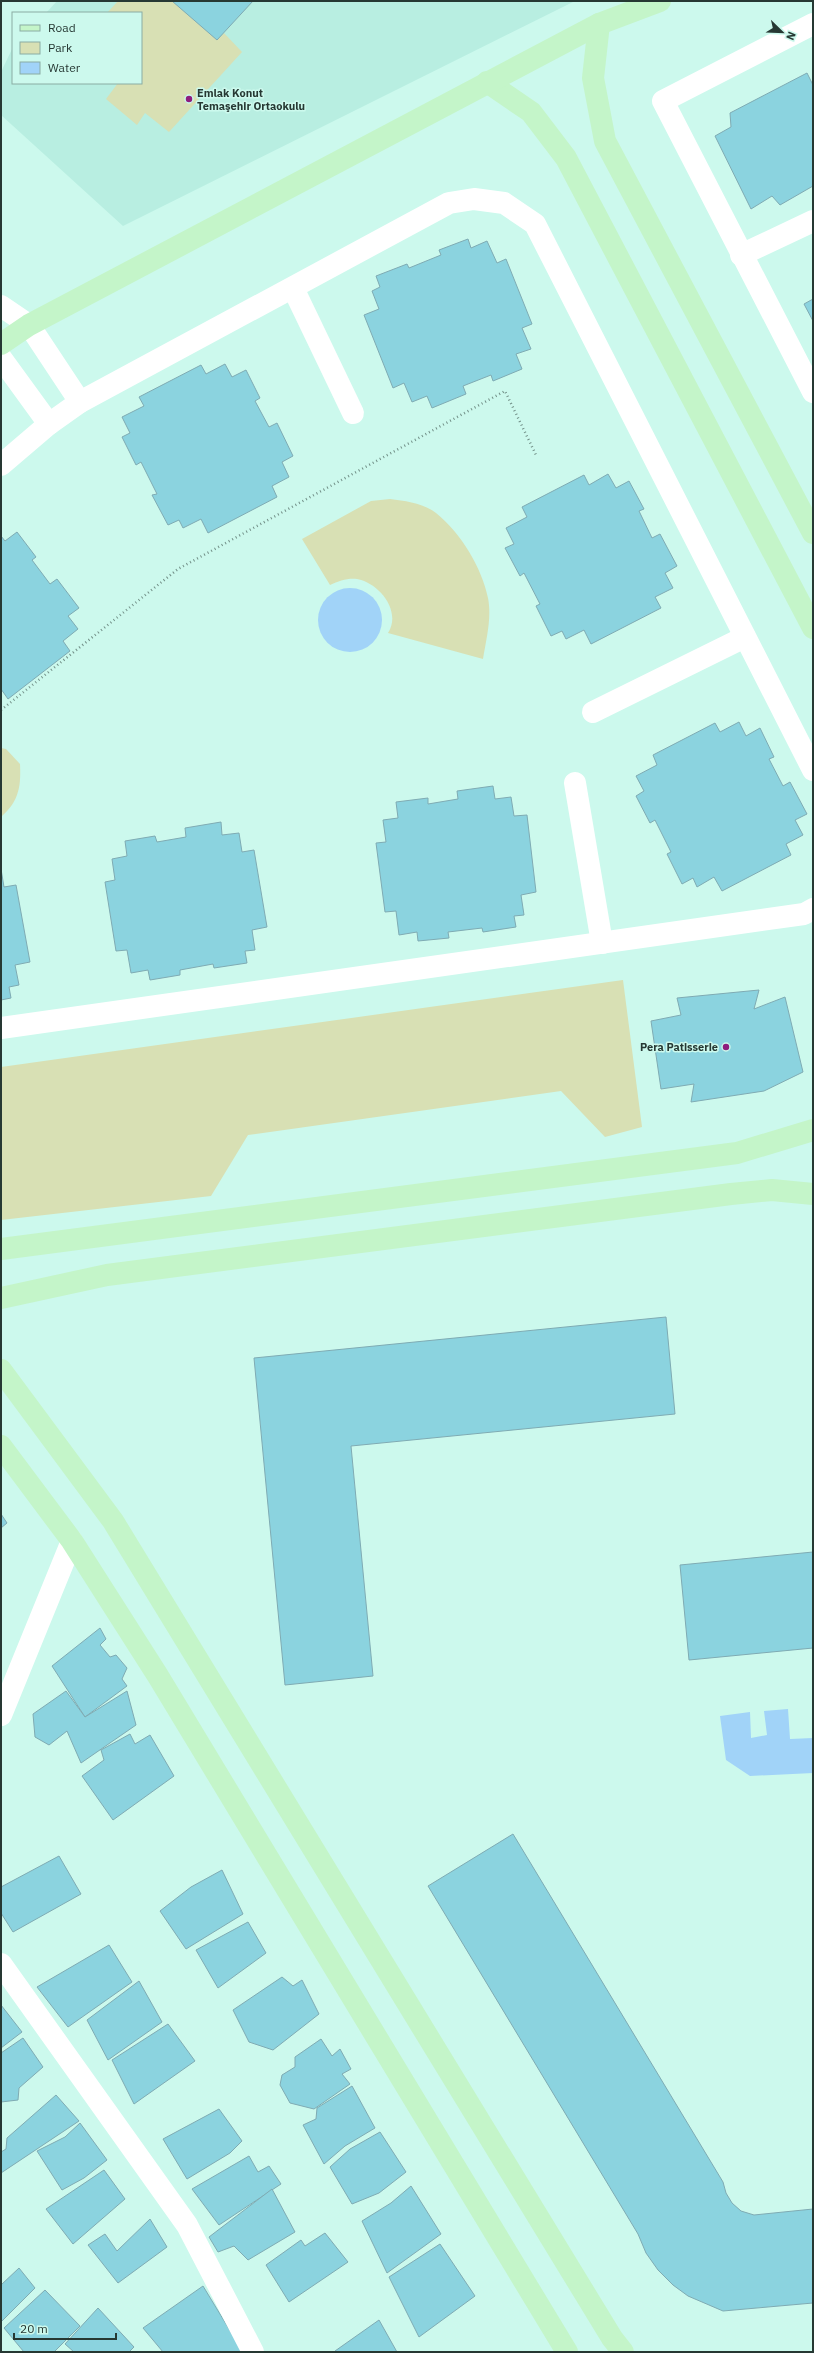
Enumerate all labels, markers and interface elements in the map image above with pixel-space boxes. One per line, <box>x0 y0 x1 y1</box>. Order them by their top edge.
legend <box>12 12 142 84</box>
north arrow <box>762 12 802 52</box>
text: Road <box>48 20 76 35</box>
text: N <box>783 30 799 42</box>
text: Park <box>48 40 73 55</box>
text: Water <box>48 60 81 75</box>
place label: Emlak Konut Temaşehir Ortaokulu <box>197 86 305 113</box>
marker: Emlak Konut Temaşehir Ortaokulu <box>184 94 194 104</box>
place label: Pera Patisserie <box>640 1040 718 1054</box>
marker: Pera Patisserie <box>721 1042 731 1052</box>
scale bar <box>14 2315 116 2341</box>
text: 20 m <box>20 2321 48 2336</box>

